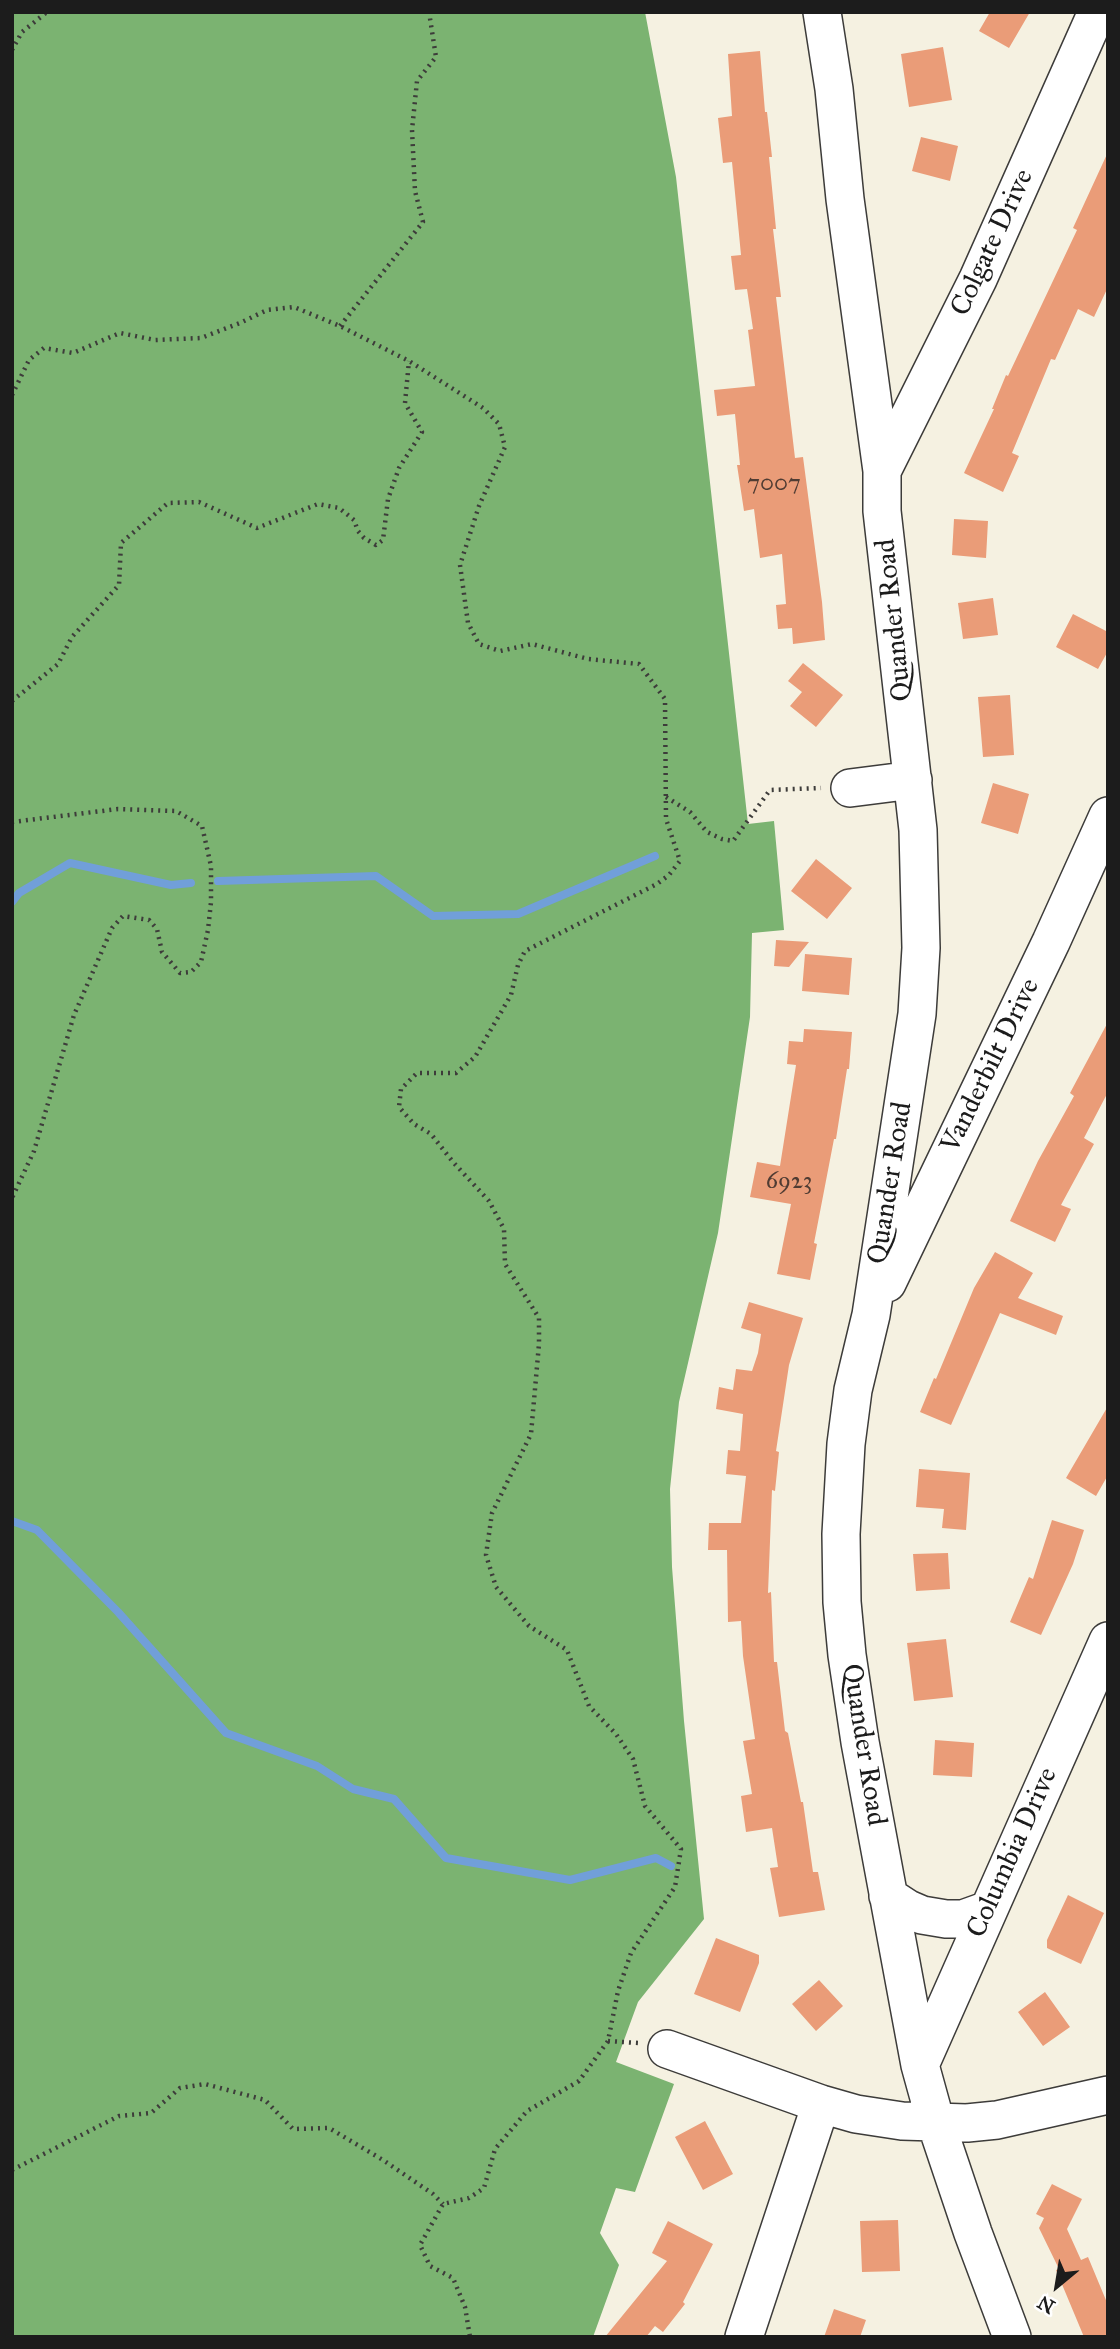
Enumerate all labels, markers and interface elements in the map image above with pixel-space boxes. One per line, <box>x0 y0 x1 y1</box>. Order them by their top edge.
street label: Colgate Drive <box>944 164 1042 322</box>
house number: 7007 <box>747 470 801 498</box>
street label: Quander Road <box>870 537 920 703</box>
street label: Vanderbilt Drive <box>934 973 1048 1159</box>
street label: Quander Road <box>862 1100 920 1266</box>
house number: 6923 <box>766 1168 812 1196</box>
street label: Quander Road <box>834 1662 892 1828</box>
street label: Columbia Drive <box>960 1763 1066 1943</box>
north arrow <box>1022 2251 1092 2321</box>
text: N <box>1034 2291 1059 2319</box>

